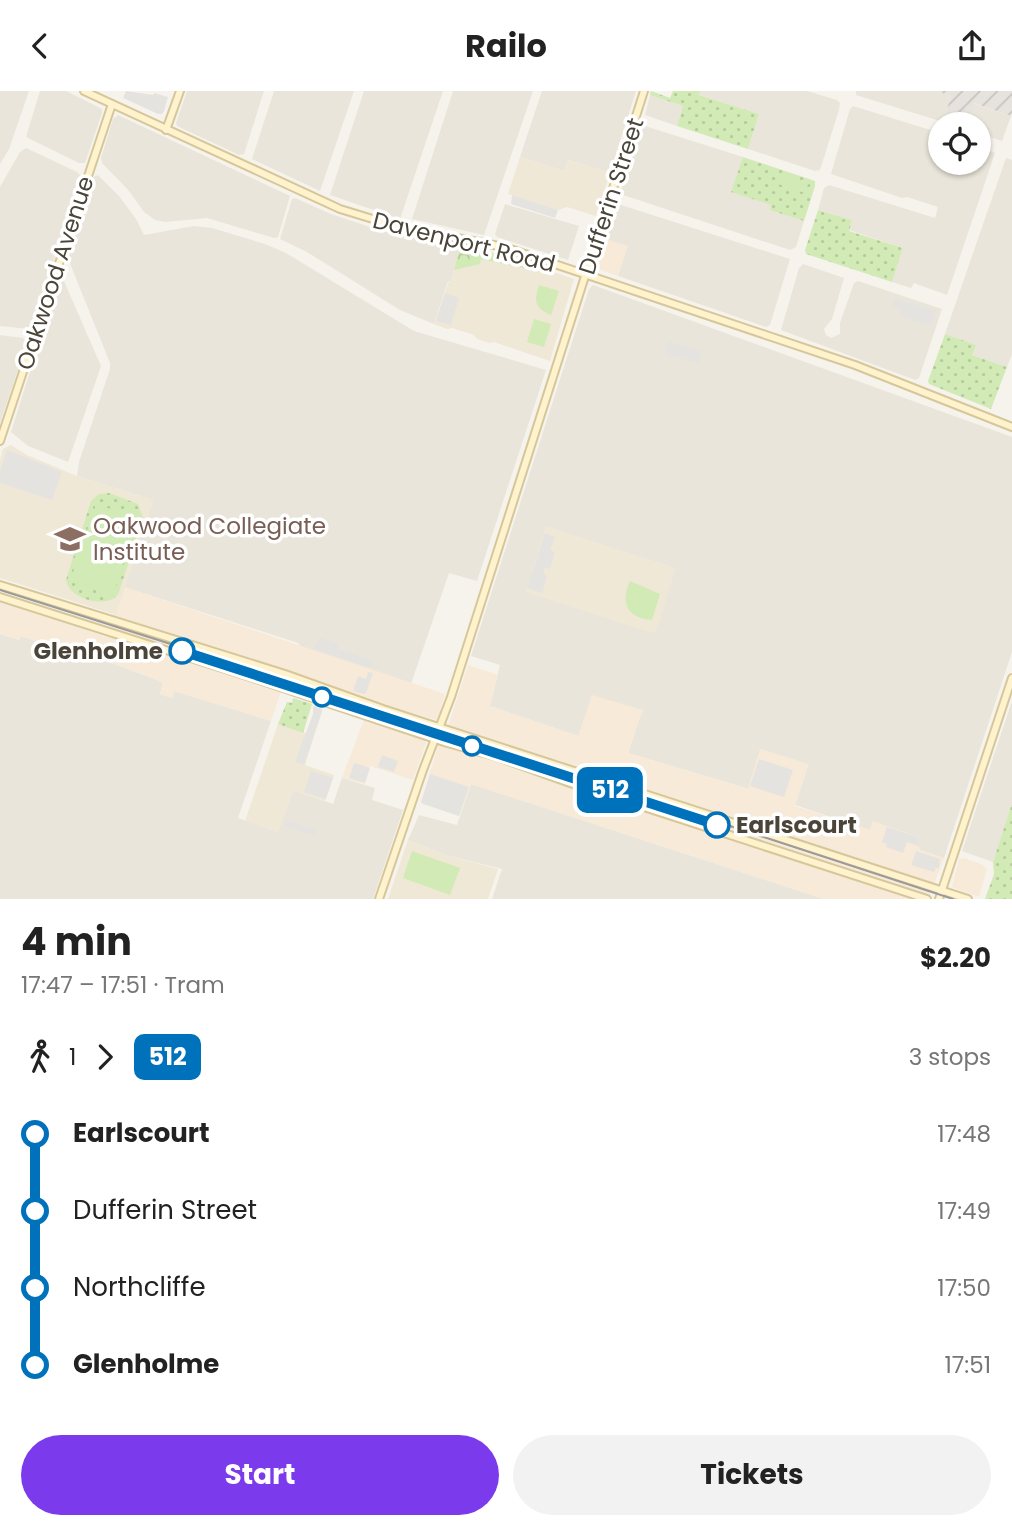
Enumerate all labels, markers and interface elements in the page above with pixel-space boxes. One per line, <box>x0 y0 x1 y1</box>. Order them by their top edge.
text: Railo <box>465 23 547 68</box>
icon: back <box>21 27 59 65</box>
icon: share <box>953 27 991 65</box>
map controls <box>928 112 991 175</box>
button: locate <box>928 112 991 175</box>
street label: Dufferin Street <box>571 114 651 278</box>
street label: Oakwood Avenue <box>9 172 101 374</box>
street label: Davenport Road <box>369 204 559 280</box>
place label: Oakwood Collegiate Institute <box>93 510 326 568</box>
school or university icon: Oakwood Collegiate Institute <box>53 522 87 556</box>
place label: Glenholme <box>34 635 163 667</box>
marker: Glenholme <box>169 638 195 664</box>
unlabelled marker <box>312 687 332 707</box>
unlabelled marker <box>462 736 482 756</box>
line badge: 512 <box>570 767 650 813</box>
text: 512 <box>591 773 629 806</box>
place label: Earlscourt <box>736 809 857 841</box>
marker: Earlscourt <box>704 812 730 838</box>
text: 4 min <box>21 915 132 968</box>
text: $2.20 <box>920 940 991 976</box>
text: 17:47 – 17:51 · Tram <box>21 969 225 1001</box>
icon: walk <box>21 1038 59 1076</box>
icon: forward <box>86 1038 124 1076</box>
text: 512 <box>148 1040 187 1073</box>
text: 1 <box>69 1041 76 1073</box>
text: 3 stops <box>909 1041 991 1073</box>
text: Earlscourt <box>73 1115 210 1151</box>
text: 17:48 <box>937 1118 991 1150</box>
text: Dufferin Street <box>73 1192 257 1228</box>
text: 17:49 <box>937 1195 991 1227</box>
text: Northcliffe <box>73 1269 206 1305</box>
text: 17:50 <box>937 1272 991 1304</box>
text: Glenholme <box>73 1346 219 1382</box>
text: 17:51 <box>944 1349 991 1381</box>
button: Start <box>21 1435 499 1515</box>
button: Tickets <box>513 1435 991 1515</box>

